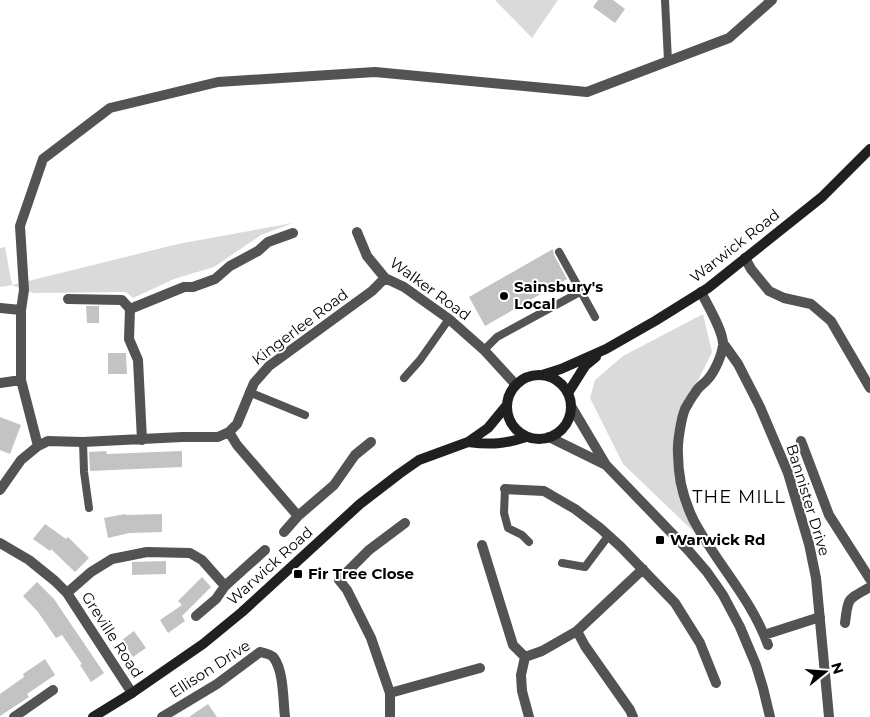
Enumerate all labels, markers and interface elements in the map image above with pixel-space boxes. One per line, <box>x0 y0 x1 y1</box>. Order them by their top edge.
street label: Warwick Road <box>686 205 783 287</box>
street label: Walker Road <box>386 253 475 324</box>
place label: Sainsbury's Local <box>514 277 603 313</box>
street label: Kingerlee Road <box>248 284 351 369</box>
marker: Sainsbury's Local <box>498 290 510 302</box>
street label: Bannister Drive <box>782 442 835 558</box>
district label: THE MILL <box>692 486 786 508</box>
street label: Warwick Road <box>223 522 316 609</box>
place label: Warwick Rd <box>670 530 765 549</box>
marker: Warwick Rd <box>654 534 666 546</box>
place label: Fir Tree Close <box>308 564 414 583</box>
marker: Fir Tree Close <box>292 568 304 580</box>
street label: Greville Road <box>78 588 147 681</box>
street label: Ellison Drive <box>166 635 254 702</box>
north arrow <box>800 647 850 697</box>
text: N <box>827 660 848 676</box>

